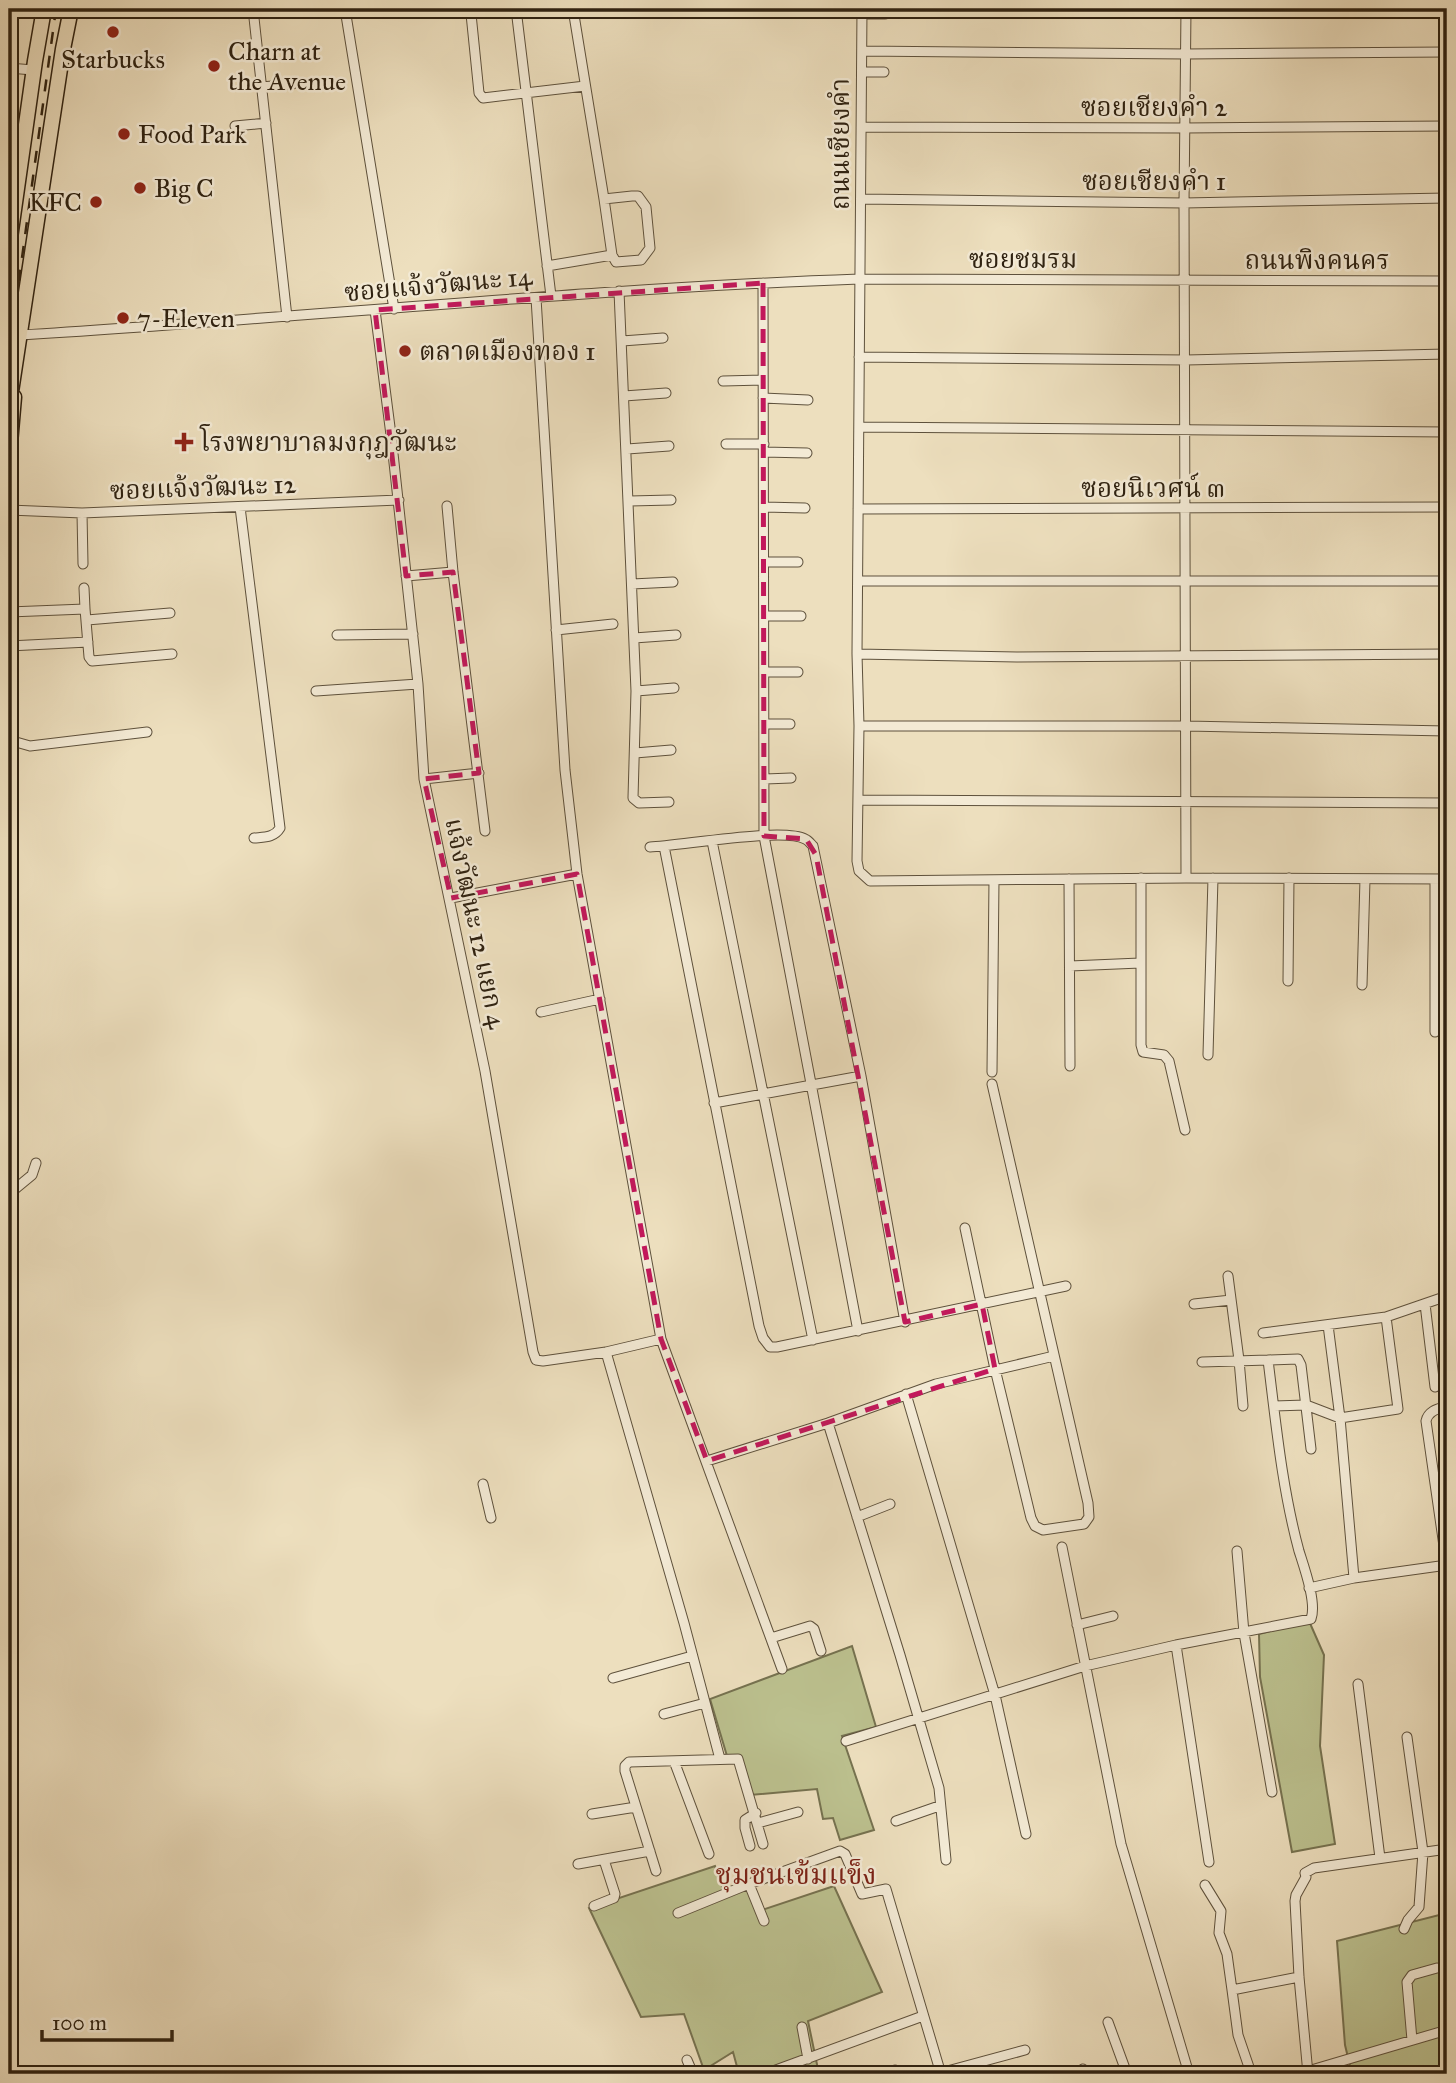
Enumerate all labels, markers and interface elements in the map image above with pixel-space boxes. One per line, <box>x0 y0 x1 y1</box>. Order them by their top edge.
marker: Starbucks <box>105 24 121 40</box>
place label: Charn at the Avenue <box>228 35 346 97</box>
place label: Starbucks <box>61 43 165 75</box>
marker: Charn at the Avenue <box>206 58 222 74</box>
street label: ถนนเชียงคำ <box>824 78 856 210</box>
street label: ซอยเชียงคำ 2 <box>1081 91 1227 123</box>
place label: Food Park <box>138 118 248 150</box>
marker: Food Park <box>116 126 132 142</box>
street label: ซอยเชียงคำ 1 <box>1082 165 1226 197</box>
place label: Big C <box>154 172 214 204</box>
marker: Big C <box>132 180 148 196</box>
place label: KFC <box>29 186 82 218</box>
marker: KFC <box>88 194 104 210</box>
street label: ซอยชมรม <box>969 243 1077 275</box>
street label: ถนนพิงคนคร <box>1245 244 1389 276</box>
street label: ซอยแจ้งวัฒนะ 14 <box>343 260 534 308</box>
place label: 7-Eleven <box>137 302 235 334</box>
marker: 7-Eleven <box>115 310 131 326</box>
place label: ตลาดเมืองทอง 1 <box>419 335 596 367</box>
marker: ตลาดเมืองทอง 1 <box>397 343 413 359</box>
place label: โรงพยาบาลมงกุฎวัฒนะ <box>199 424 457 460</box>
marker: โรงพยาบาลมงกุฎวัฒนะ <box>174 432 194 452</box>
street label: ซอยแจ้งวัฒนะ 12 <box>109 468 297 506</box>
street label: ซอยนิเวศน์ ๓ <box>1081 472 1225 504</box>
street label: แจ้งวัฒนะ 12 แยก 4 <box>438 815 514 1032</box>
district label: ชุมชนเข้มแข็ง <box>715 1857 877 1893</box>
scale bar <box>42 1999 172 2043</box>
text: 100 m <box>52 2010 107 2036</box>

